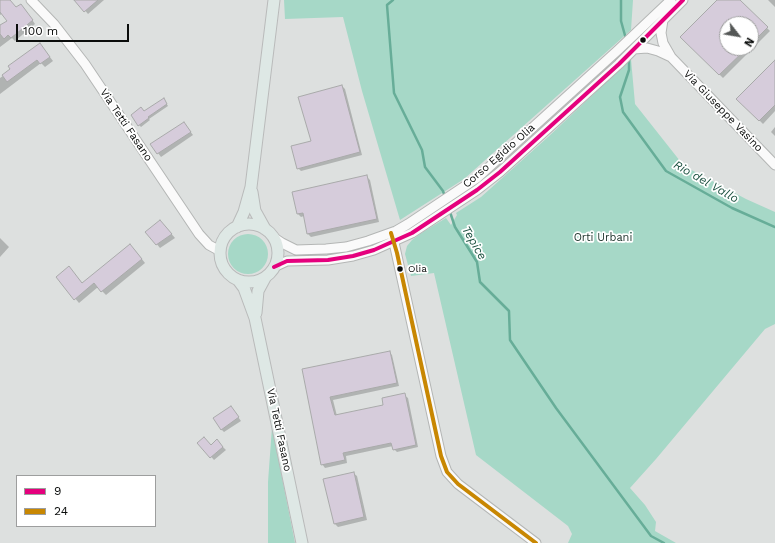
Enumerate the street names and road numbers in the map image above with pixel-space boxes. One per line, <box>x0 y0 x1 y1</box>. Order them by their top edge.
street label: Via Giuseppe Vasino <box>681 67 765 155</box>
street label: Via Tetti Fasano <box>97 86 155 164</box>
street label: Corso Egidio Olia <box>460 121 538 191</box>
street label: Via Tetti Fasano <box>264 387 294 473</box>

